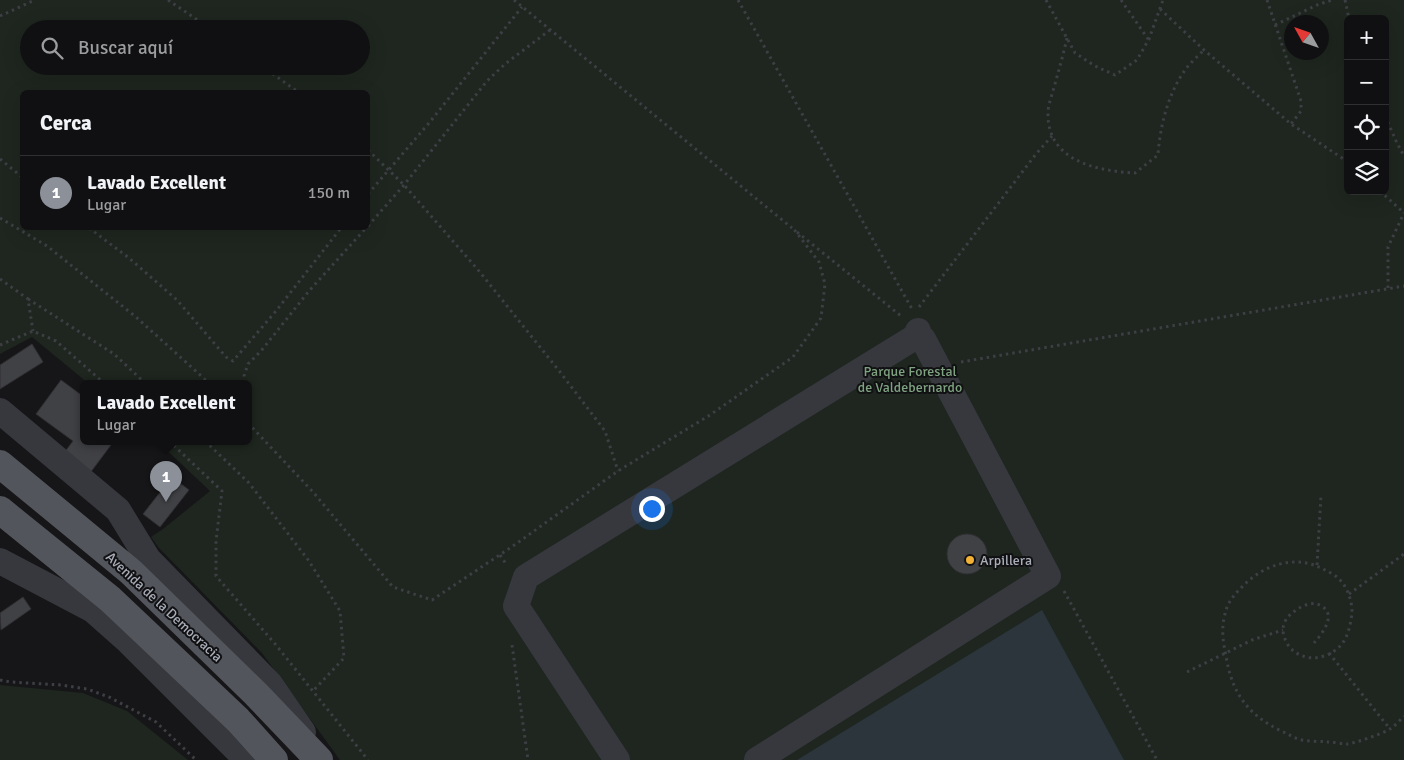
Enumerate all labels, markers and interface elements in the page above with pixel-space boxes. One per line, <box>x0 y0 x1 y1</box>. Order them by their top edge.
north arrow <box>1284 15 1329 60</box>
map controls <box>1344 15 1389 195</box>
button: + <box>1344 15 1389 60</box>
search box <box>20 20 370 75</box>
icon: search <box>38 34 66 62</box>
text: Buscar aquí <box>78 36 173 60</box>
button: − <box>1344 60 1389 105</box>
button: locate <box>1344 105 1389 150</box>
text: Cerca <box>40 110 92 136</box>
button: layers <box>1344 150 1389 195</box>
text: Lavado Excellent <box>87 171 226 195</box>
text: 1 <box>52 183 60 203</box>
text: 150 m <box>308 183 350 203</box>
text: Lugar <box>87 195 126 215</box>
park label: Parque Forestal de Valdebernardo <box>858 363 962 396</box>
popup <box>80 380 252 445</box>
text: Lavado Excellent <box>97 391 236 415</box>
text: Lugar <box>97 415 136 435</box>
pin: 1 <box>150 461 182 502</box>
your location <box>639 496 665 522</box>
street label: Avenida de la Democracia <box>102 549 226 665</box>
place label: Arpillera <box>980 552 1032 569</box>
marker: Arpillera <box>964 554 976 566</box>

